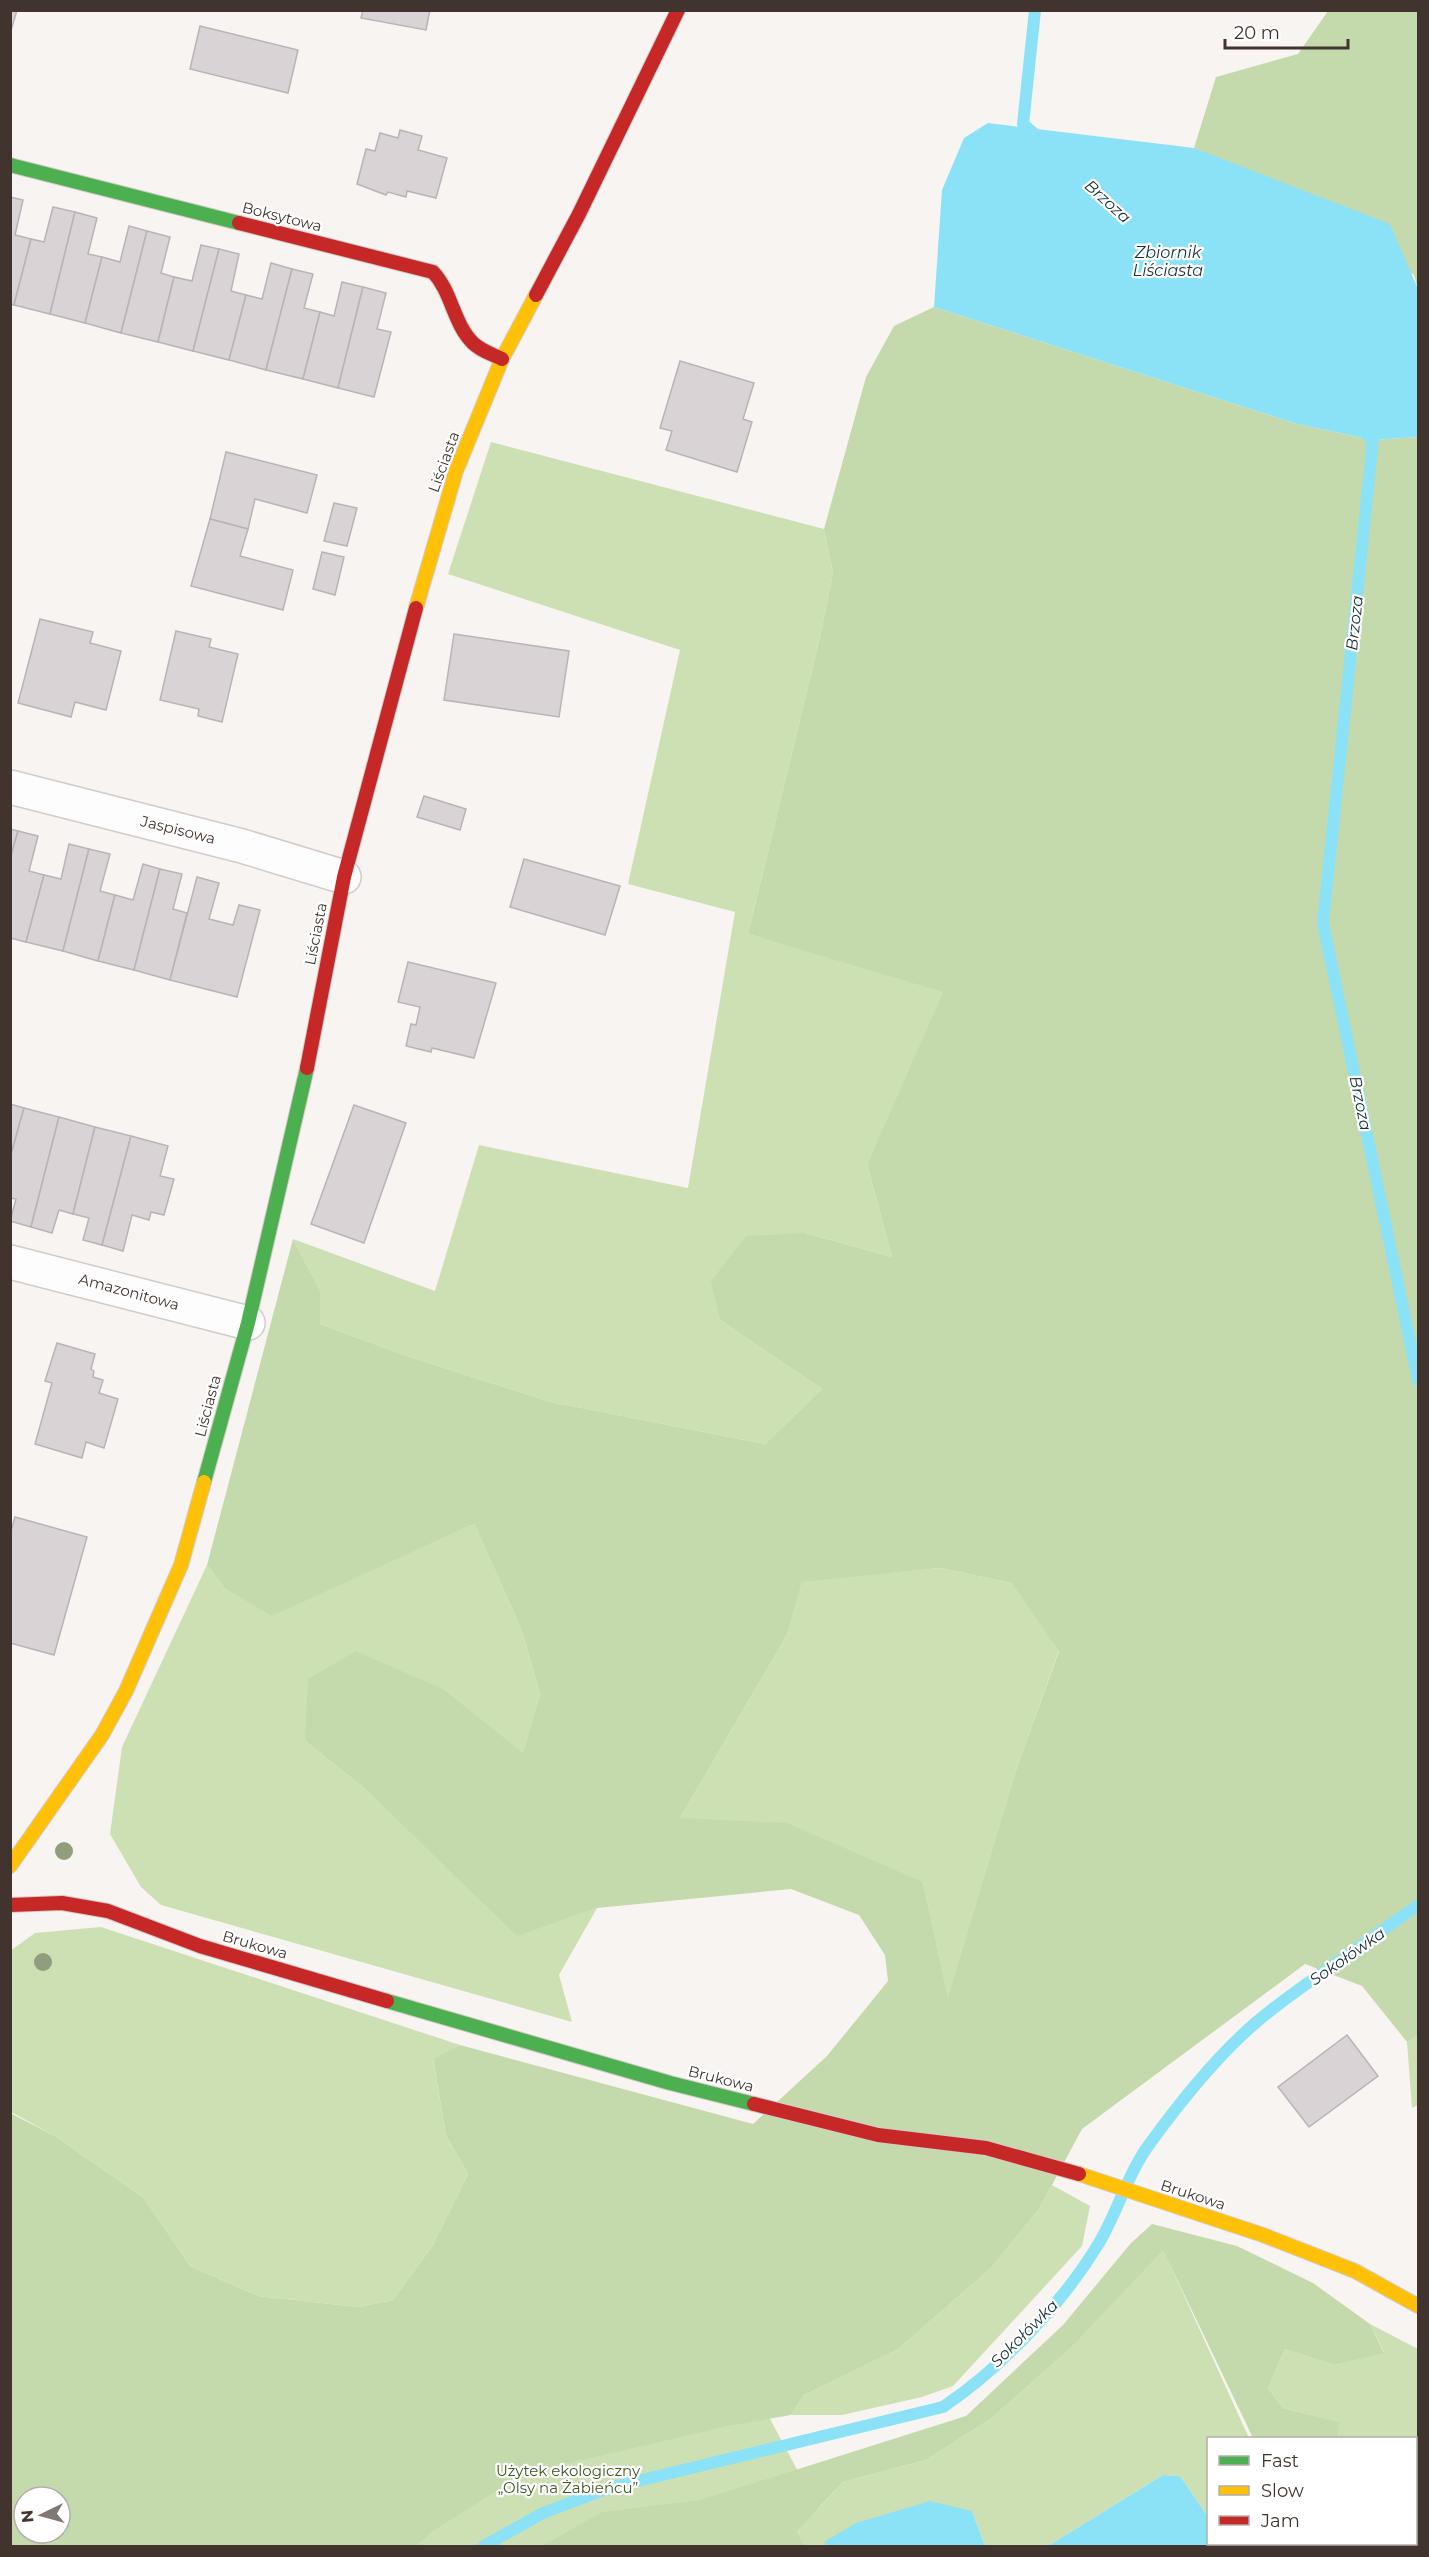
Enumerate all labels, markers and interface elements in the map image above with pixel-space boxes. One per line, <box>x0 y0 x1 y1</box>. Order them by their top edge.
scale bar <box>1225 12 1348 50</box>
text: 20 m <box>1234 22 1280 44</box>
water label: Brzoza <box>1081 176 1135 227</box>
street label: Boksytowa <box>240 197 324 236</box>
water label: Zbiornik Liściasta <box>1133 243 1203 280</box>
street label: Liściasta <box>424 429 463 495</box>
water label: Brzoza <box>1342 594 1367 652</box>
street label: Jaspisowa <box>138 811 217 848</box>
street label: Liściasta <box>300 901 331 967</box>
water label: Brzoza <box>1345 1074 1376 1132</box>
street label: Amazonitowa <box>77 1269 181 1314</box>
street label: Liściasta <box>190 1373 225 1439</box>
water label: Sokołówka <box>1306 1923 1389 1989</box>
street label: Brukowa <box>220 1926 290 1963</box>
street label: Brukowa <box>686 2061 756 2096</box>
street label: Brukowa <box>1158 2175 1228 2214</box>
water label: Sokołówka <box>987 2296 1062 2371</box>
legend <box>1207 2437 1417 2545</box>
text: Fast <box>1261 2450 1299 2472</box>
park label: Użytek ekologiczny „Olsy na Żabieńcu” <box>496 2461 641 2497</box>
text: Slow <box>1261 2480 1304 2502</box>
north arrow <box>12 2485 72 2545</box>
text: N <box>18 2509 38 2524</box>
text: Jam <box>1260 2510 1300 2532</box>

